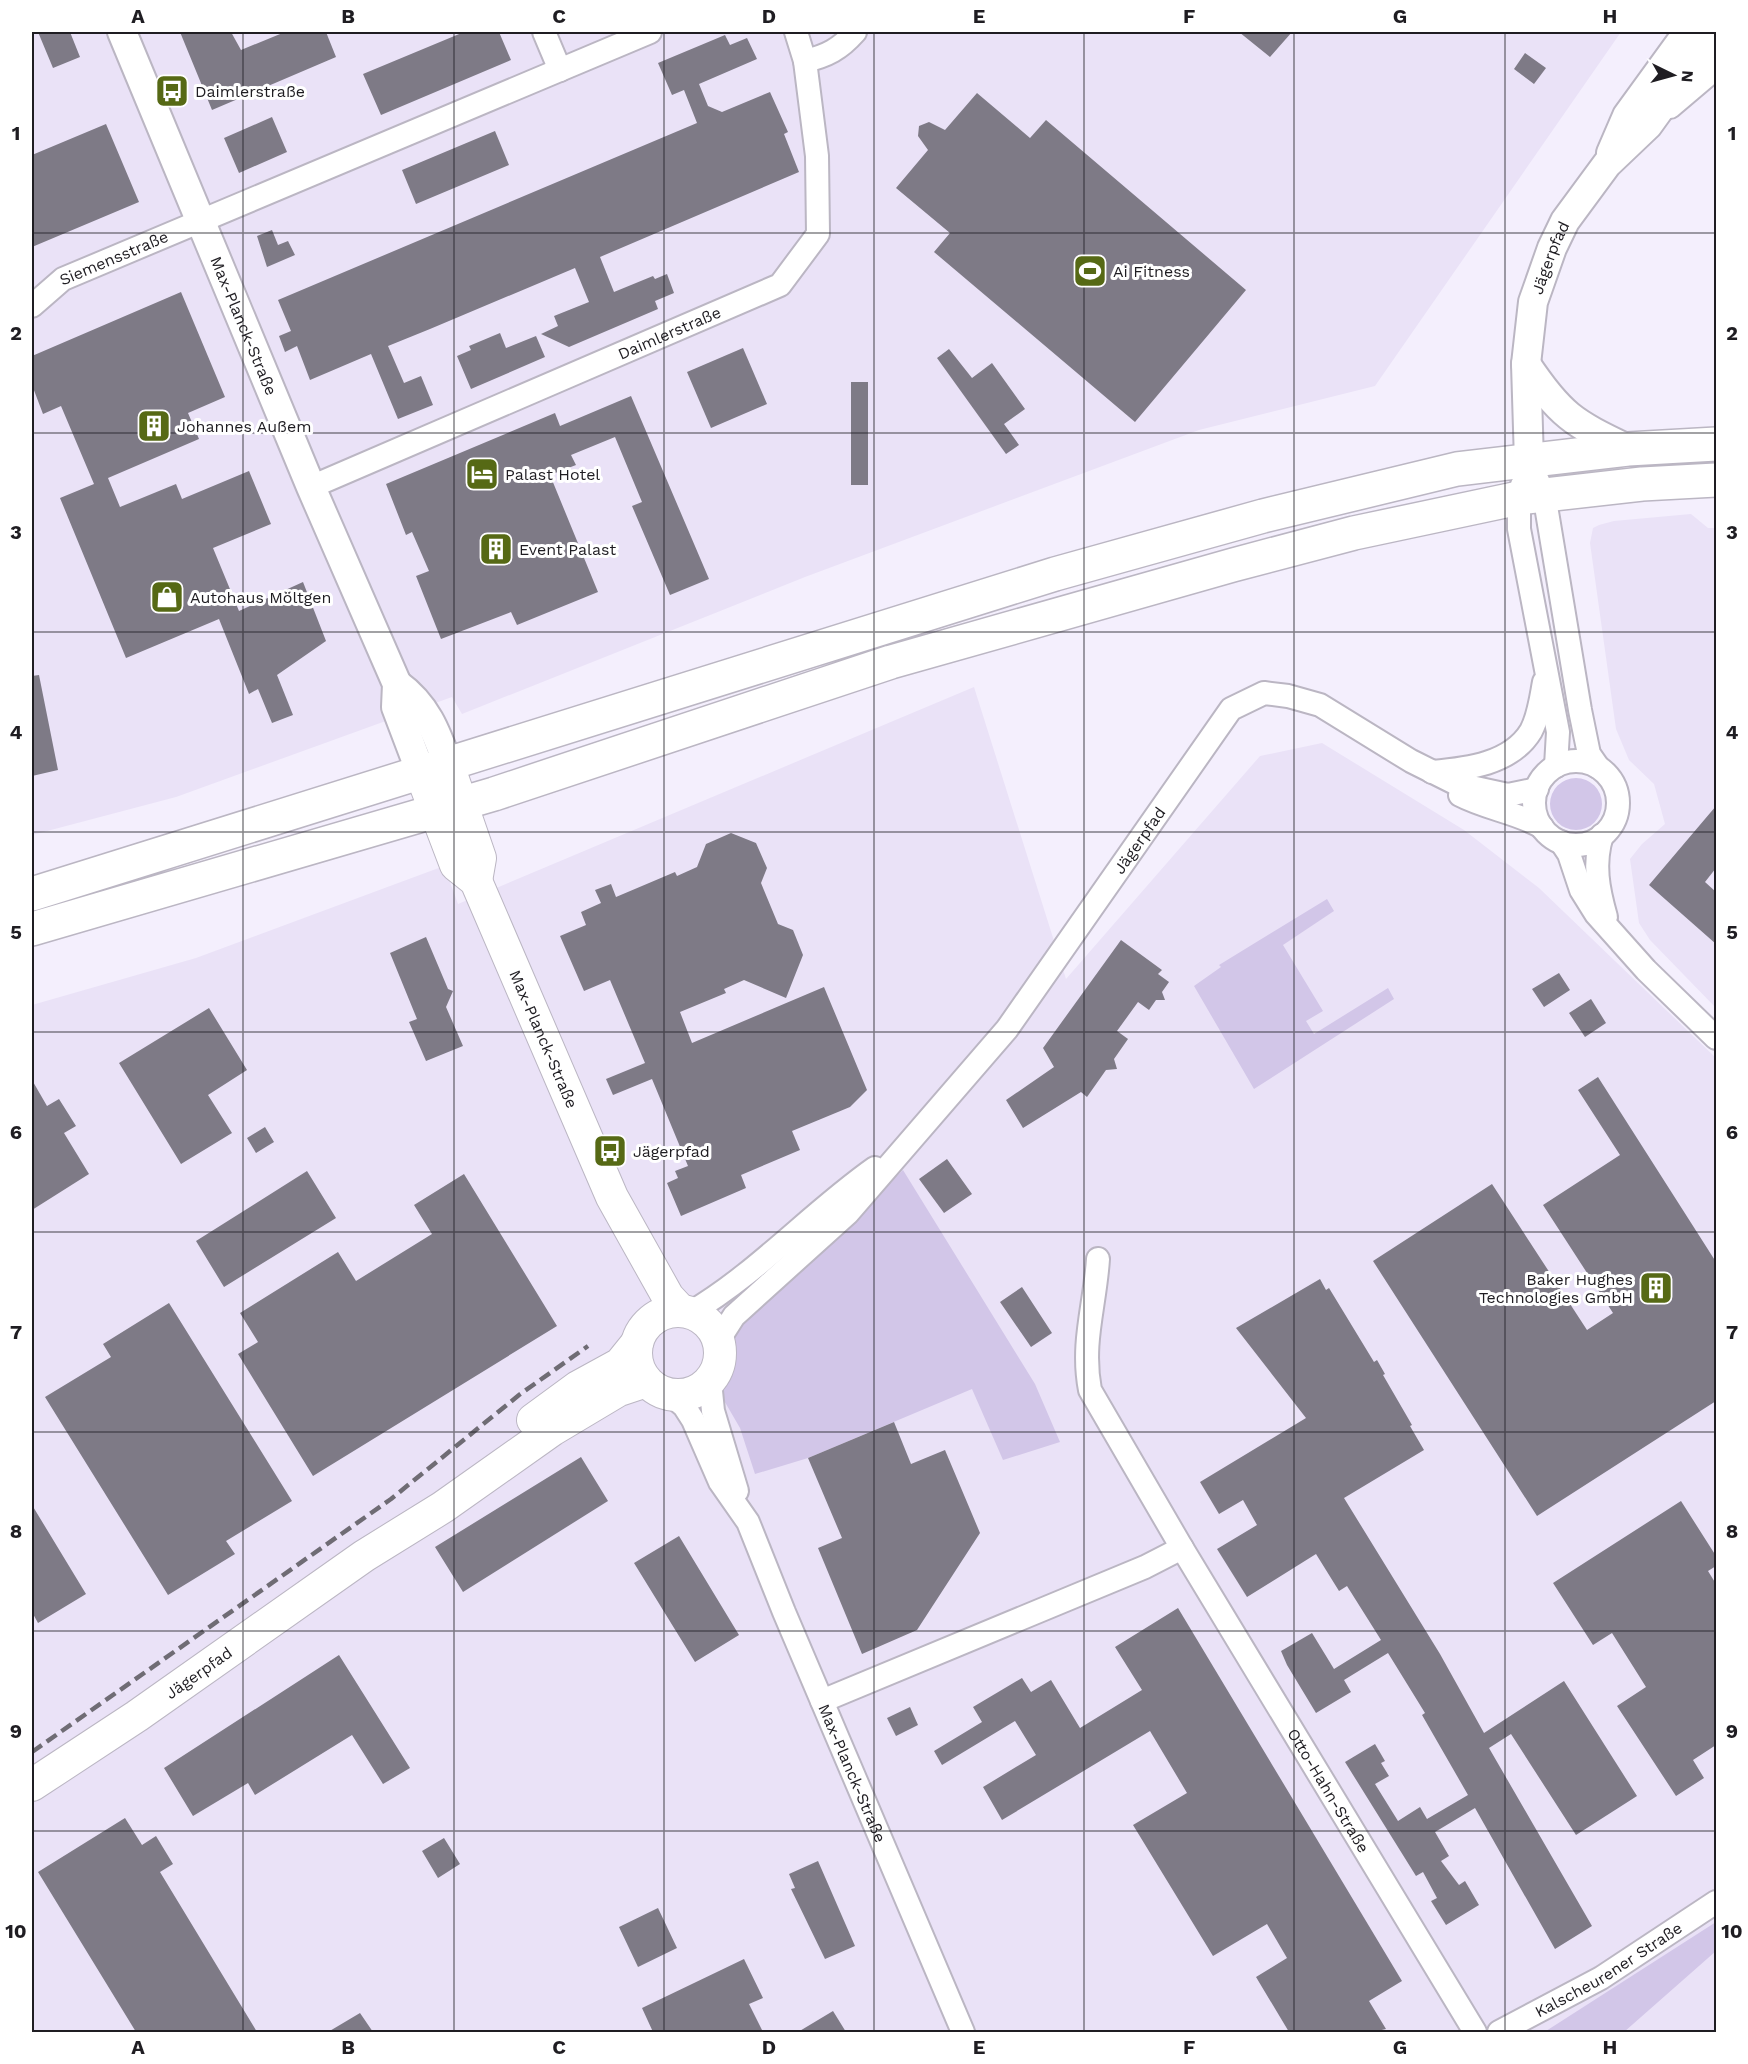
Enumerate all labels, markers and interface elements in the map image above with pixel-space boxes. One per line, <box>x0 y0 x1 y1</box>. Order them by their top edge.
text: A <box>131 4 145 28</box>
text: B <box>341 4 355 28</box>
text: C <box>552 4 566 28</box>
text: D <box>762 4 776 28</box>
text: E <box>973 4 985 28</box>
text: F <box>1183 4 1195 28</box>
text: G <box>1393 4 1407 28</box>
text: H <box>1603 4 1617 28</box>
north arrow <box>1643 45 1703 105</box>
text: N <box>1677 70 1697 83</box>
bus stop icon: Daimlerstraße <box>154 73 190 109</box>
place label: Daimlerstraße <box>195 82 305 101</box>
text: 1 <box>12 121 20 145</box>
text: 1 <box>1728 121 1736 145</box>
street label: Jägerpfad <box>1528 218 1573 297</box>
street label: Siemensstraße <box>57 227 171 289</box>
sports icon: Ai Fitness <box>1072 253 1108 289</box>
street label: Max-Planck-Straße <box>206 254 281 398</box>
place label: Ai Fitness <box>1113 262 1190 281</box>
street label: Daimlerstraße <box>615 303 724 364</box>
text: 2 <box>10 321 22 345</box>
text: 2 <box>1726 321 1738 345</box>
building icon: Johannes Außem <box>136 408 172 444</box>
place label: Johannes Außem <box>177 417 311 436</box>
hotel icon: Palast Hotel <box>464 456 500 492</box>
place label: Palast Hotel <box>505 465 600 484</box>
text: 3 <box>10 520 22 544</box>
text: 3 <box>1726 520 1738 544</box>
building icon: Event Palast <box>478 531 514 567</box>
place label: Event Palast <box>519 540 616 559</box>
shop icon: Autohaus Möltgen <box>149 579 185 615</box>
place label: Autohaus Möltgen <box>190 588 331 607</box>
text: 4 <box>10 720 23 744</box>
text: 4 <box>1726 720 1739 744</box>
street label: Jägerpfad <box>1110 803 1169 877</box>
text: 5 <box>10 920 22 944</box>
text: 5 <box>1726 920 1738 944</box>
street label: Max-Planck-Straße <box>505 967 582 1111</box>
text: 6 <box>10 1120 22 1144</box>
text: 6 <box>1726 1120 1738 1144</box>
bus stop icon: Jägerpfad <box>592 1133 628 1169</box>
place label: Jägerpfad <box>633 1142 710 1161</box>
place label: Baker Hughes Technologies GmbH <box>1479 1270 1633 1307</box>
building icon: Baker Hughes Technologies GmbH <box>1638 1270 1674 1306</box>
text: 7 <box>10 1320 22 1344</box>
text: 7 <box>1726 1320 1738 1344</box>
text: 8 <box>10 1519 22 1543</box>
text: 8 <box>1726 1519 1738 1543</box>
street label: Jägerpfad <box>162 1643 236 1703</box>
street label: Max-Planck-Straße <box>814 1701 890 1845</box>
text: 9 <box>10 1719 22 1743</box>
text: 9 <box>1726 1719 1738 1743</box>
street label: Otto-Hahn-Straße <box>1283 1725 1373 1856</box>
street label: Kalscheurener Straße <box>1532 1918 1686 2021</box>
text: 10 <box>5 1919 27 1943</box>
text: 10 <box>1721 1919 1743 1943</box>
text: A <box>131 2035 145 2059</box>
text: B <box>341 2035 355 2059</box>
text: C <box>552 2035 566 2059</box>
text: D <box>762 2035 776 2059</box>
text: E <box>973 2035 985 2059</box>
text: F <box>1183 2035 1195 2059</box>
text: G <box>1393 2035 1407 2059</box>
text: H <box>1603 2035 1617 2059</box>

